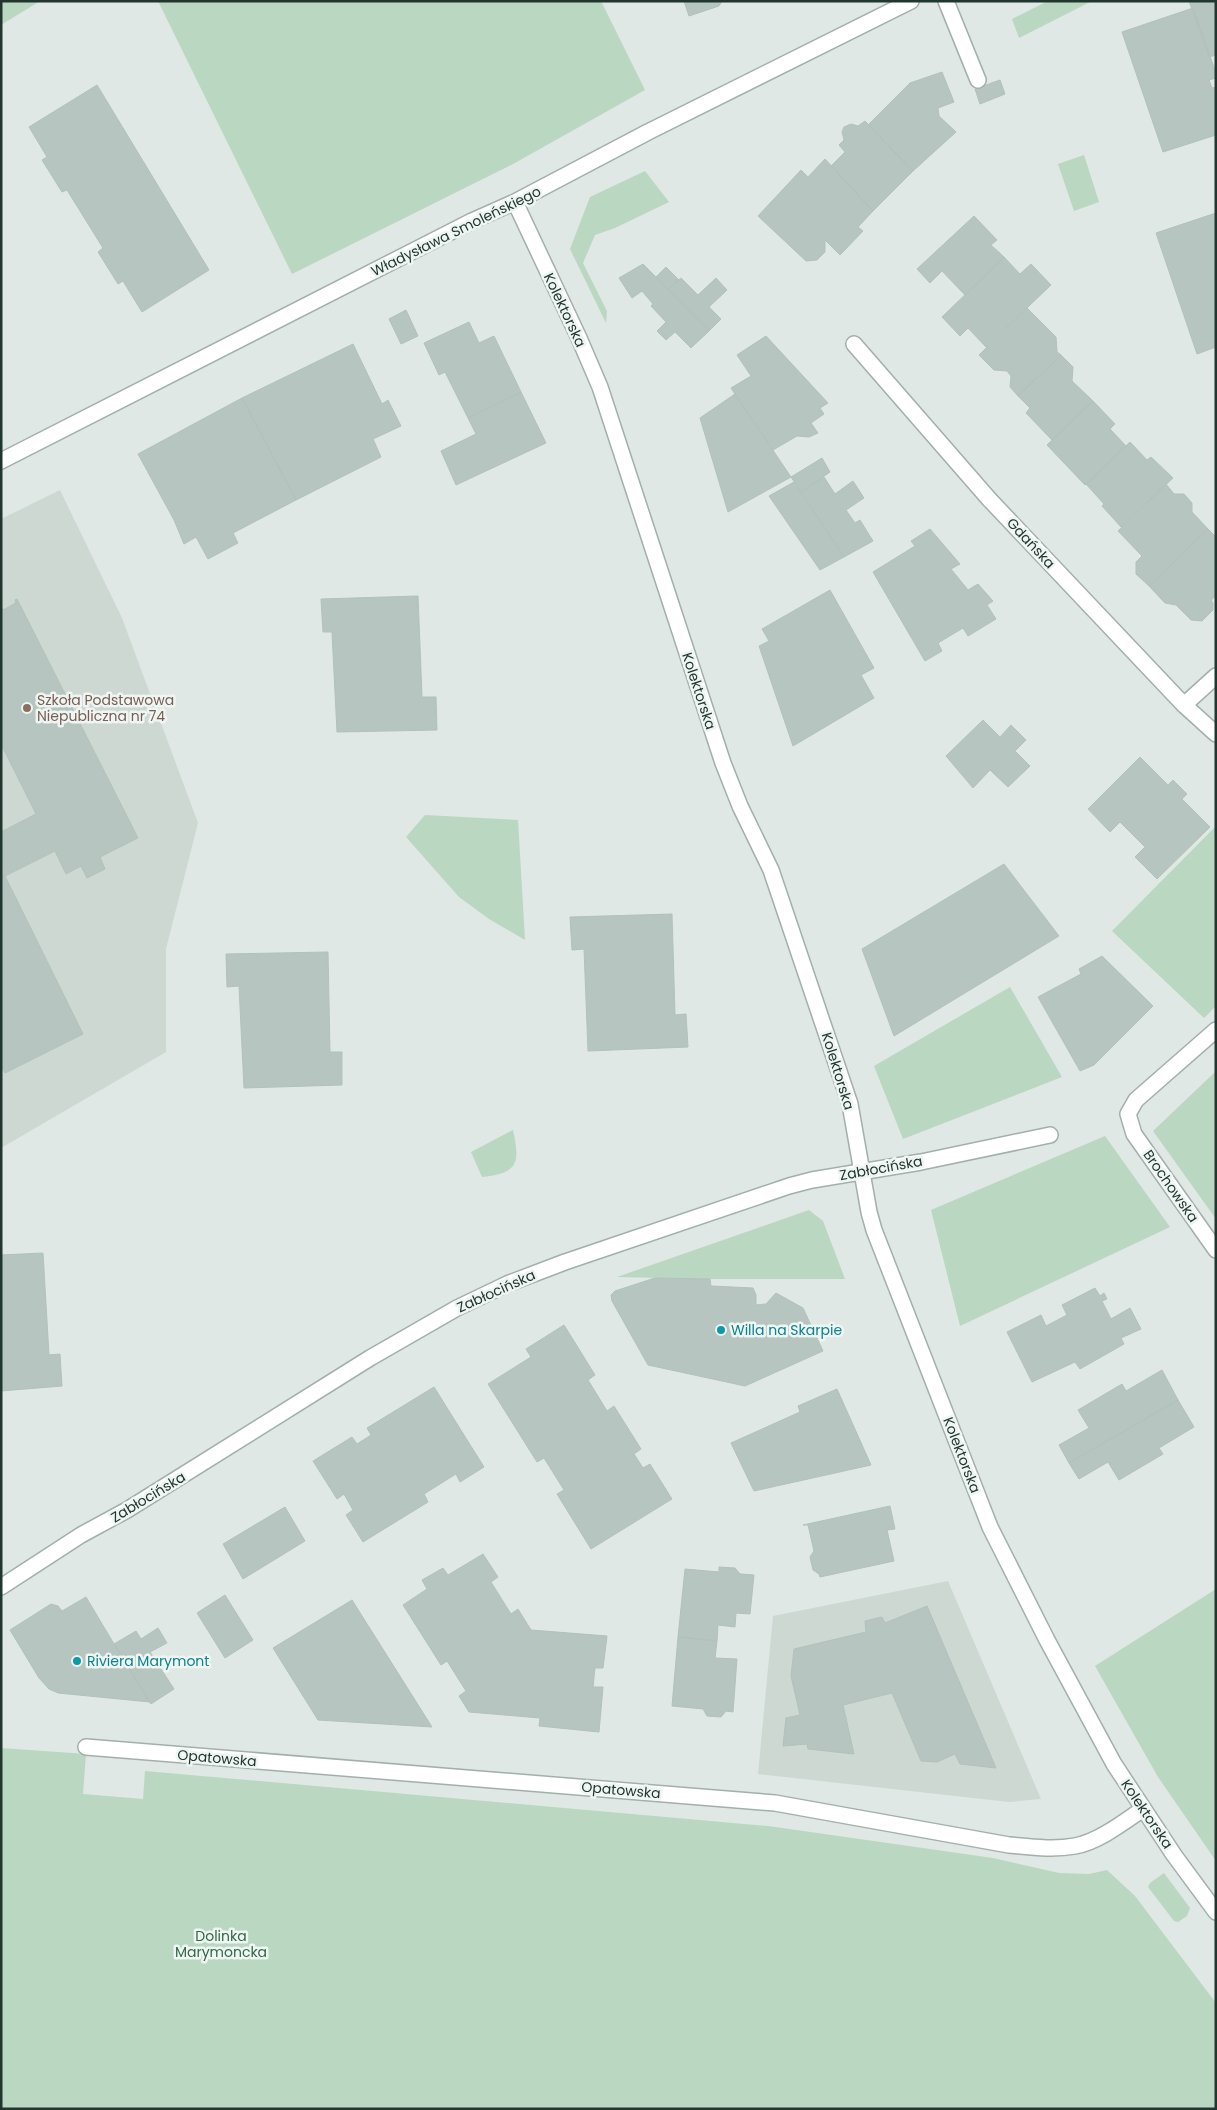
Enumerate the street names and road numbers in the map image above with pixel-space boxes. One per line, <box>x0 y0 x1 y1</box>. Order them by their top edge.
street label: Władysława Smoleńskiego <box>368 181 544 281</box>
street label: Kolektorska <box>539 270 591 350</box>
street label: Gdańska <box>1002 513 1060 573</box>
street label: Kolektorska <box>677 650 721 732</box>
street label: Kolektorska <box>817 1030 859 1112</box>
street label: Brochowska <box>1139 1146 1203 1226</box>
street label: Zabłocińska <box>838 1151 924 1185</box>
street label: Zabłocińska <box>454 1265 538 1317</box>
street label: Kolektorska <box>938 1414 986 1496</box>
street label: Zabłocińska <box>107 1467 189 1527</box>
street label: Opatowska <box>177 1745 257 1771</box>
street label: Kolektorska <box>1116 1775 1178 1853</box>
street label: Opatowska <box>581 1777 661 1803</box>

